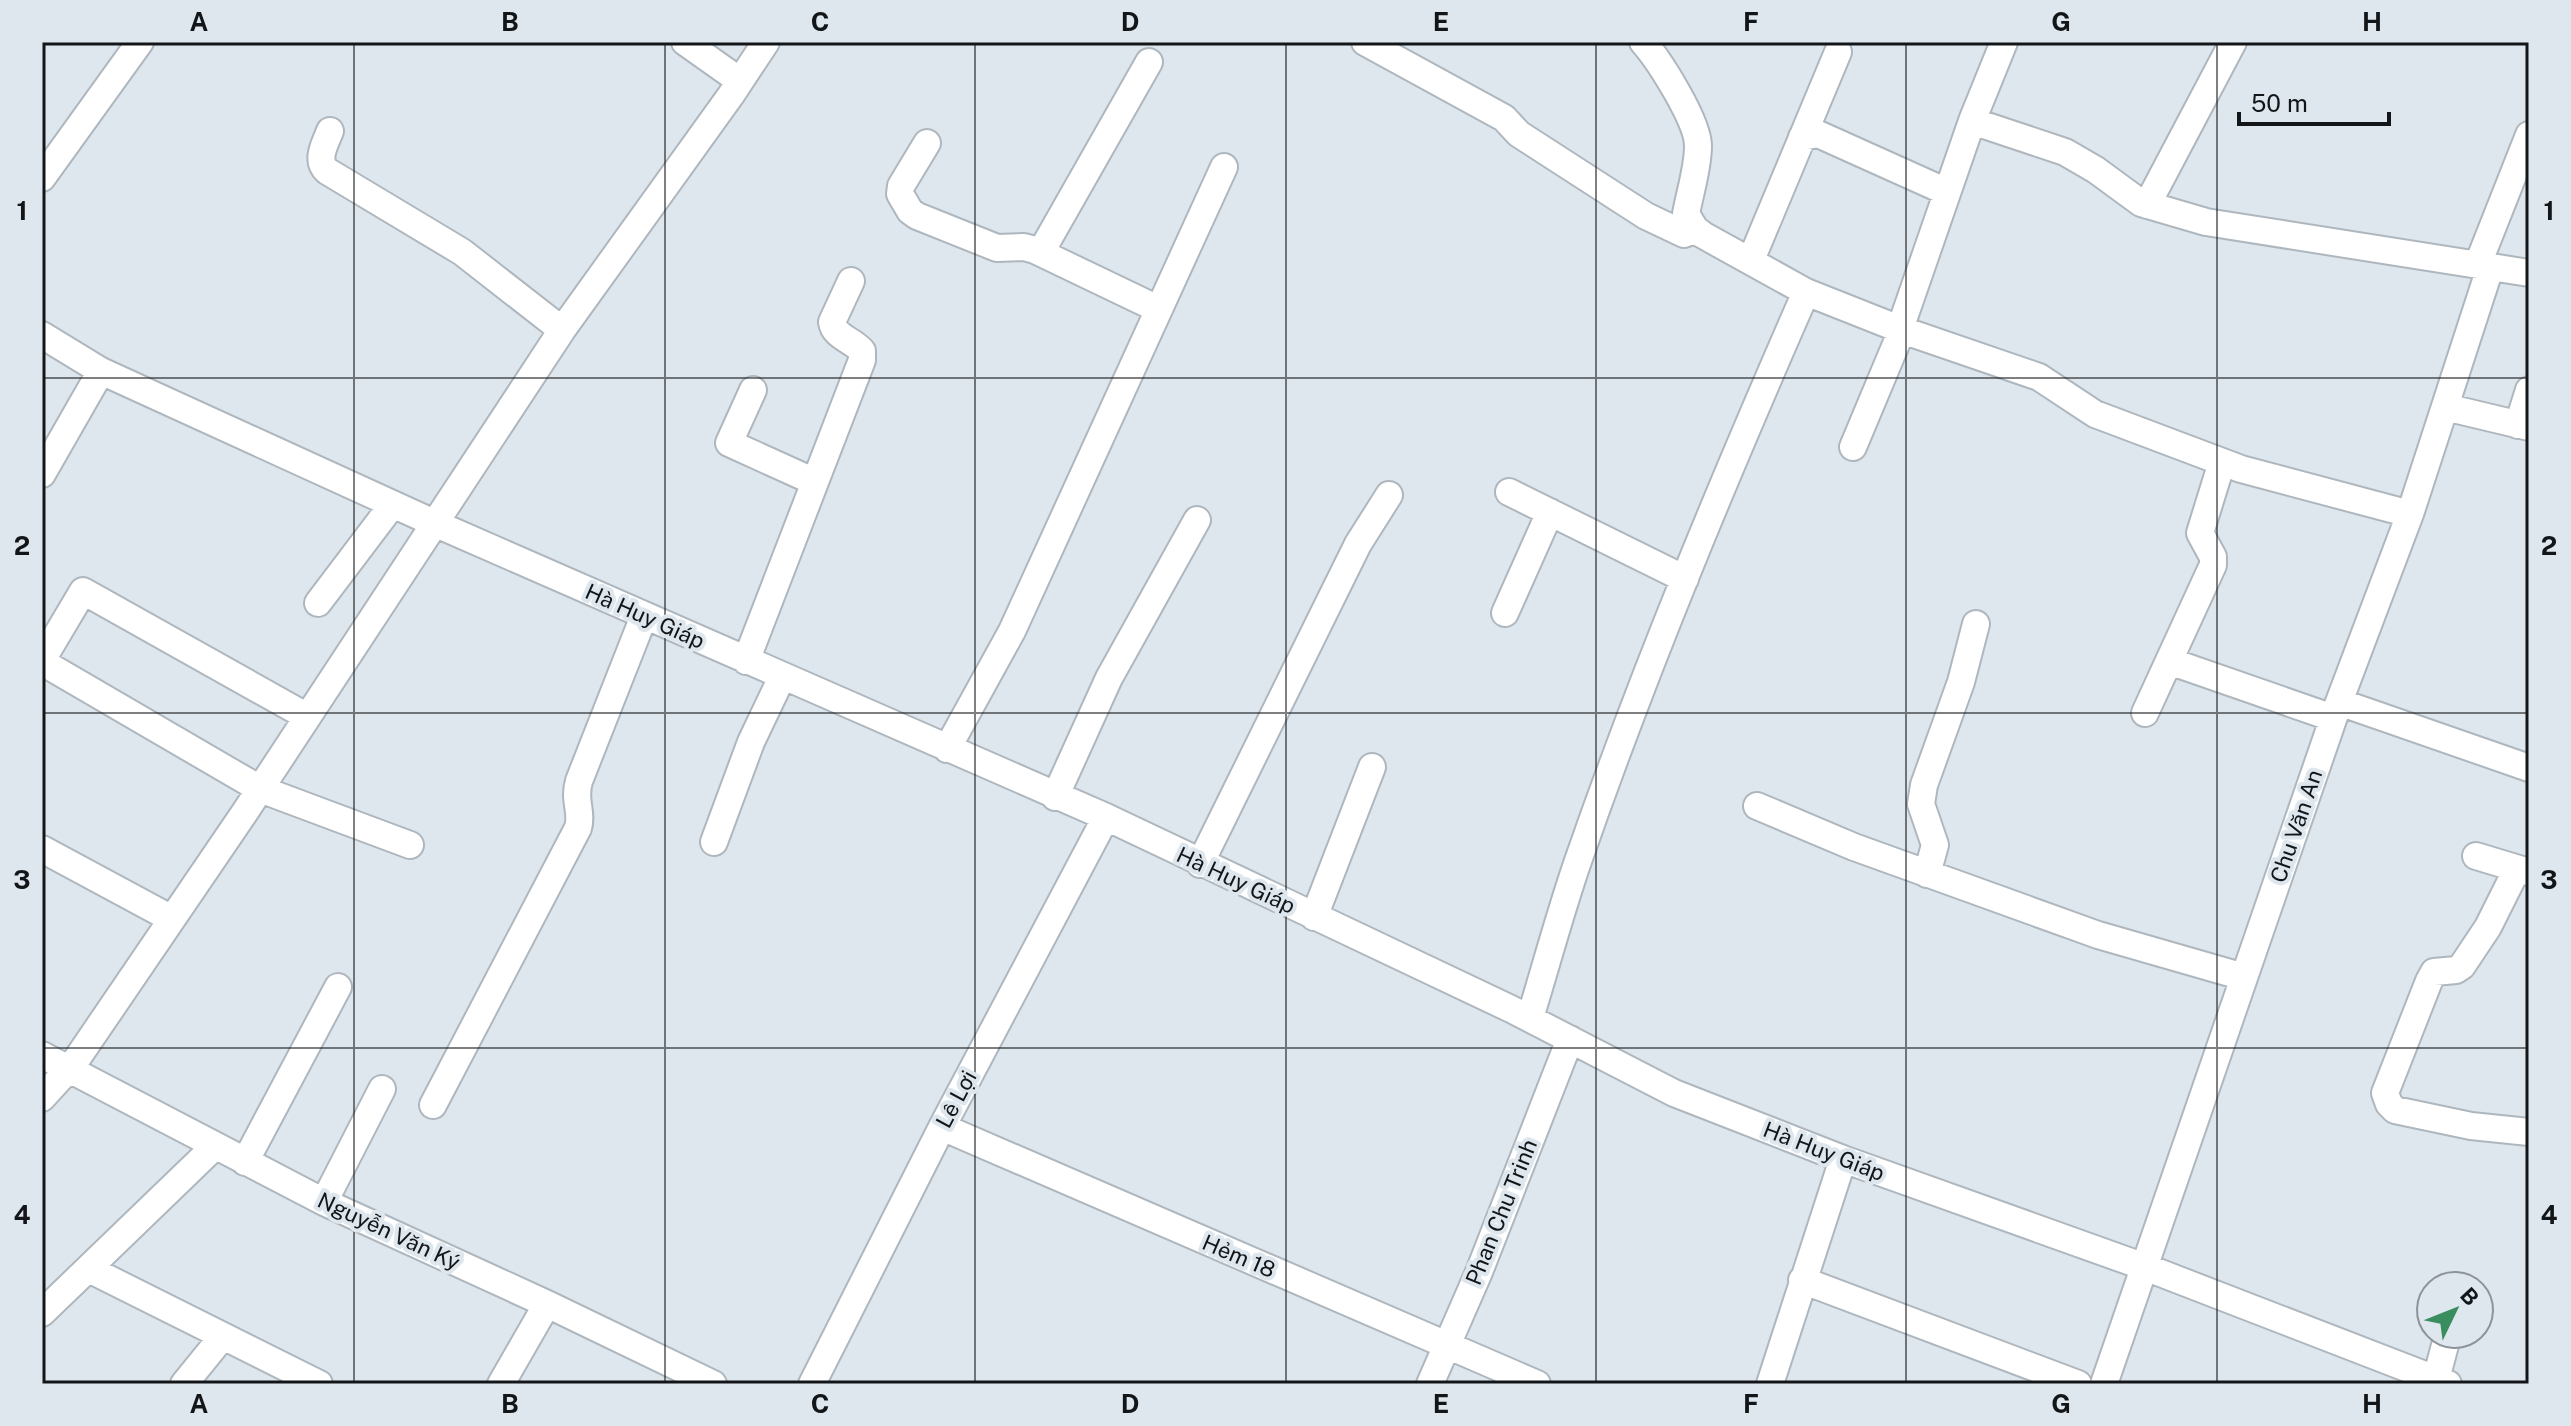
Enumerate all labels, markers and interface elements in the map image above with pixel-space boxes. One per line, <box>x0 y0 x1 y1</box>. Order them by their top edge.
text: A <box>190 6 209 37</box>
text: B <box>501 6 519 37</box>
text: C <box>811 6 829 37</box>
text: D <box>1121 6 1139 37</box>
text: E <box>1433 6 1449 37</box>
text: F <box>1743 6 1759 37</box>
text: G <box>2051 6 2071 37</box>
text: H <box>2362 6 2382 37</box>
scale bar <box>2239 76 2389 126</box>
text: 50 m <box>2251 89 2308 117</box>
text: 1 <box>16 195 28 226</box>
text: 1 <box>2543 195 2555 226</box>
text: 2 <box>14 530 30 561</box>
text: 2 <box>2541 530 2557 561</box>
street label: Hà Huy Giáp <box>581 578 709 654</box>
street label: Chu Văn An <box>2265 766 2327 886</box>
street label: Hà Huy Giáp <box>1173 841 1299 919</box>
text: 3 <box>13 864 31 895</box>
text: 3 <box>2540 864 2558 895</box>
street label: Lê Lợi <box>930 1066 982 1132</box>
street label: Hà Huy Giáp <box>1760 1116 1888 1186</box>
street label: Phan Chu Trinh <box>1460 1135 1542 1289</box>
street label: Nguyễn Văn Ký <box>314 1187 464 1275</box>
text: 4 <box>13 1199 31 1230</box>
text: 4 <box>2540 1199 2558 1230</box>
street label: Hẻm 18 <box>1199 1229 1279 1283</box>
north arrow <box>2415 1270 2495 1350</box>
text: B <box>2455 1282 2484 1311</box>
text: A <box>190 1388 209 1419</box>
text: B <box>501 1388 519 1419</box>
text: C <box>811 1388 829 1419</box>
text: D <box>1121 1388 1139 1419</box>
text: E <box>1433 1388 1449 1419</box>
text: F <box>1743 1388 1759 1419</box>
text: G <box>2051 1388 2071 1419</box>
text: H <box>2362 1388 2382 1419</box>

